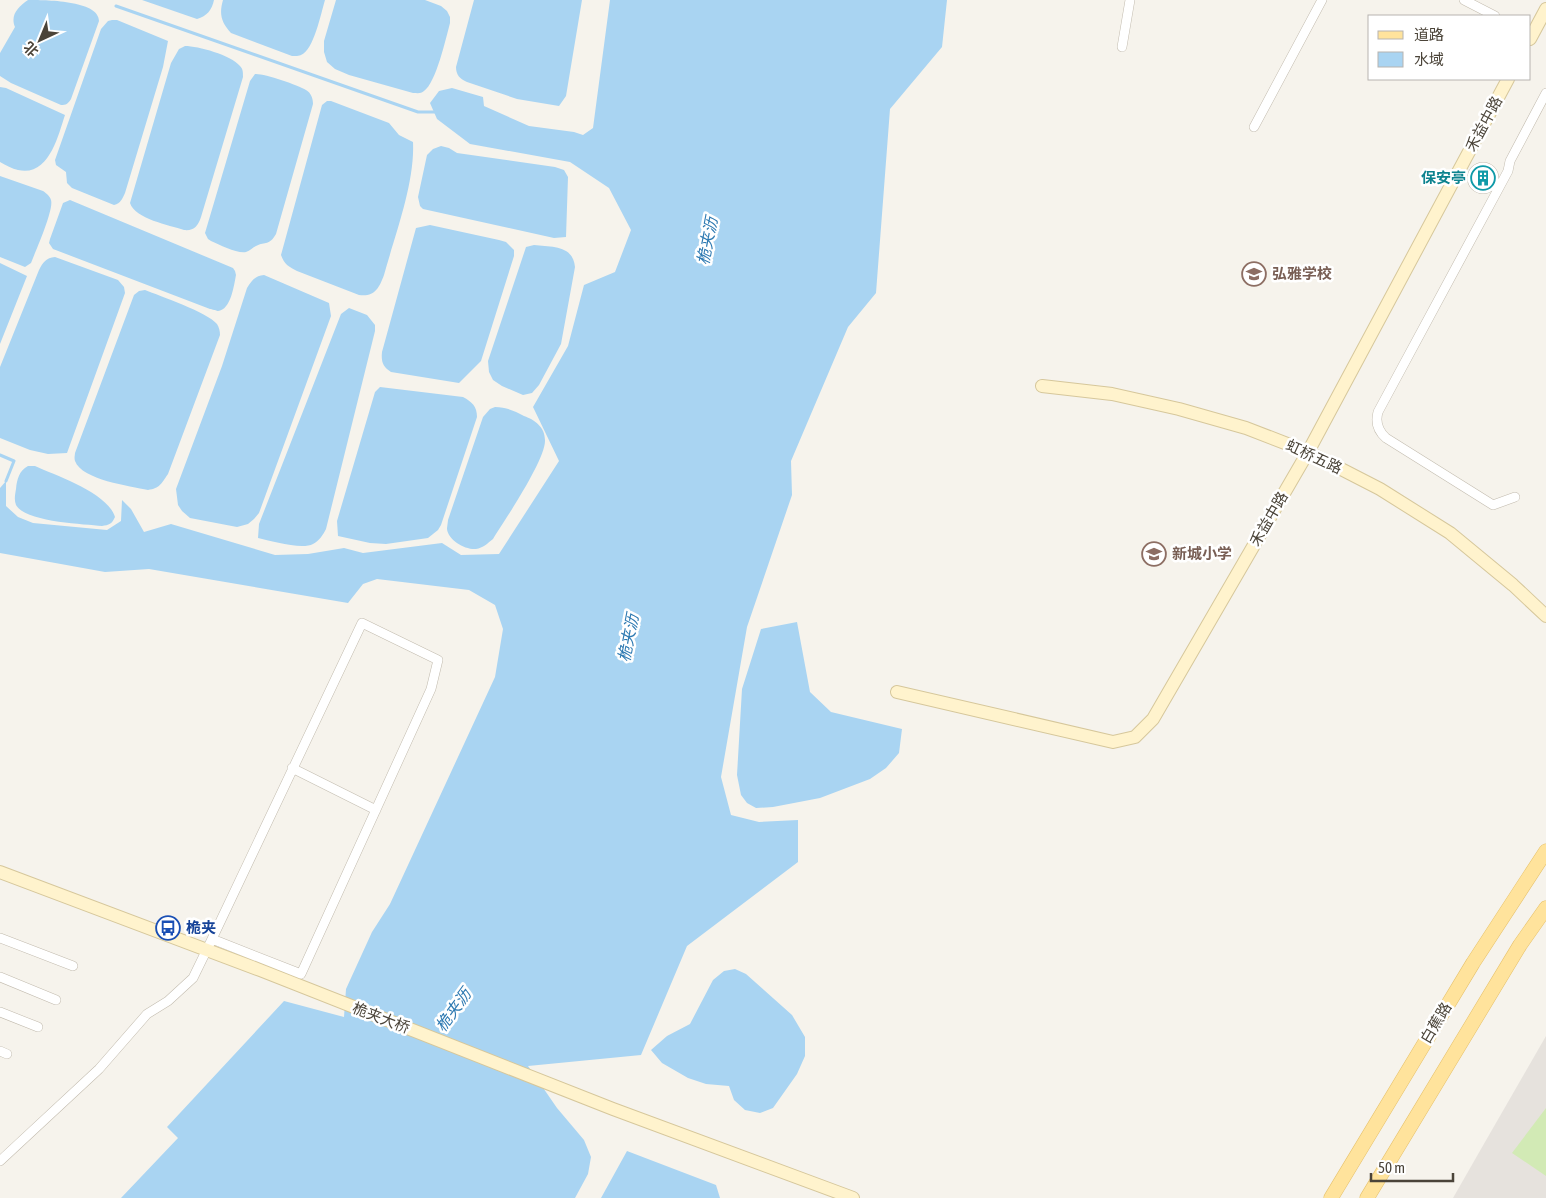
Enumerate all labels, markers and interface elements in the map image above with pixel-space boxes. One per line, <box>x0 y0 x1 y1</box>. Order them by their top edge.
north arrow <box>15 15 65 65</box>
legend <box>1368 15 1531 80</box>
text: 道路 <box>1414 26 1444 43</box>
text: 北 <box>20 39 42 60</box>
text: 水域 <box>1414 51 1444 68</box>
street label: 禾益中路 <box>1462 93 1505 154</box>
building icon: 保安亭 <box>1470 165 1496 191</box>
place label: 保安亭 <box>1421 169 1466 186</box>
water label: 桅夹沥 <box>694 213 721 266</box>
school or university icon: 弘雅学校 <box>1241 261 1267 287</box>
place label: 弘雅学校 <box>1272 265 1332 282</box>
street label: 虹桥五路 <box>1283 436 1345 477</box>
street label: 禾益中路 <box>1246 489 1291 549</box>
school or university icon: 新城小学 <box>1141 541 1167 567</box>
place label: 新城小学 <box>1172 545 1232 562</box>
water label: 桅夹沥 <box>615 610 642 663</box>
bus stop icon: 桅夹 <box>155 915 181 941</box>
place label: 桅夹 <box>186 919 216 936</box>
water label: 桅夹沥 <box>432 983 476 1035</box>
street label: 桅夹大桥 <box>350 999 412 1036</box>
street label: 白蕉路 <box>1417 999 1454 1046</box>
scale bar <box>1371 1150 1454 1182</box>
text: 50 m <box>1378 1159 1405 1176</box>

